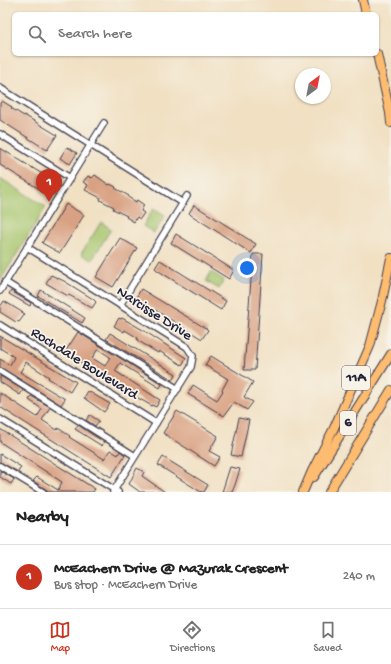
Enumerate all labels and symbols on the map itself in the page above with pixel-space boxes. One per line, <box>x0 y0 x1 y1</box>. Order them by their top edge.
north arrow <box>295 68 331 104</box>
pin: 1 <box>36 169 62 202</box>
your location <box>237 258 257 278</box>
street label: Narcisse Drive <box>113 283 196 345</box>
street label: Rochdale Boulevard <box>27 324 142 405</box>
road number: 11A <box>342 366 370 390</box>
road number: 6 <box>340 411 356 435</box>

